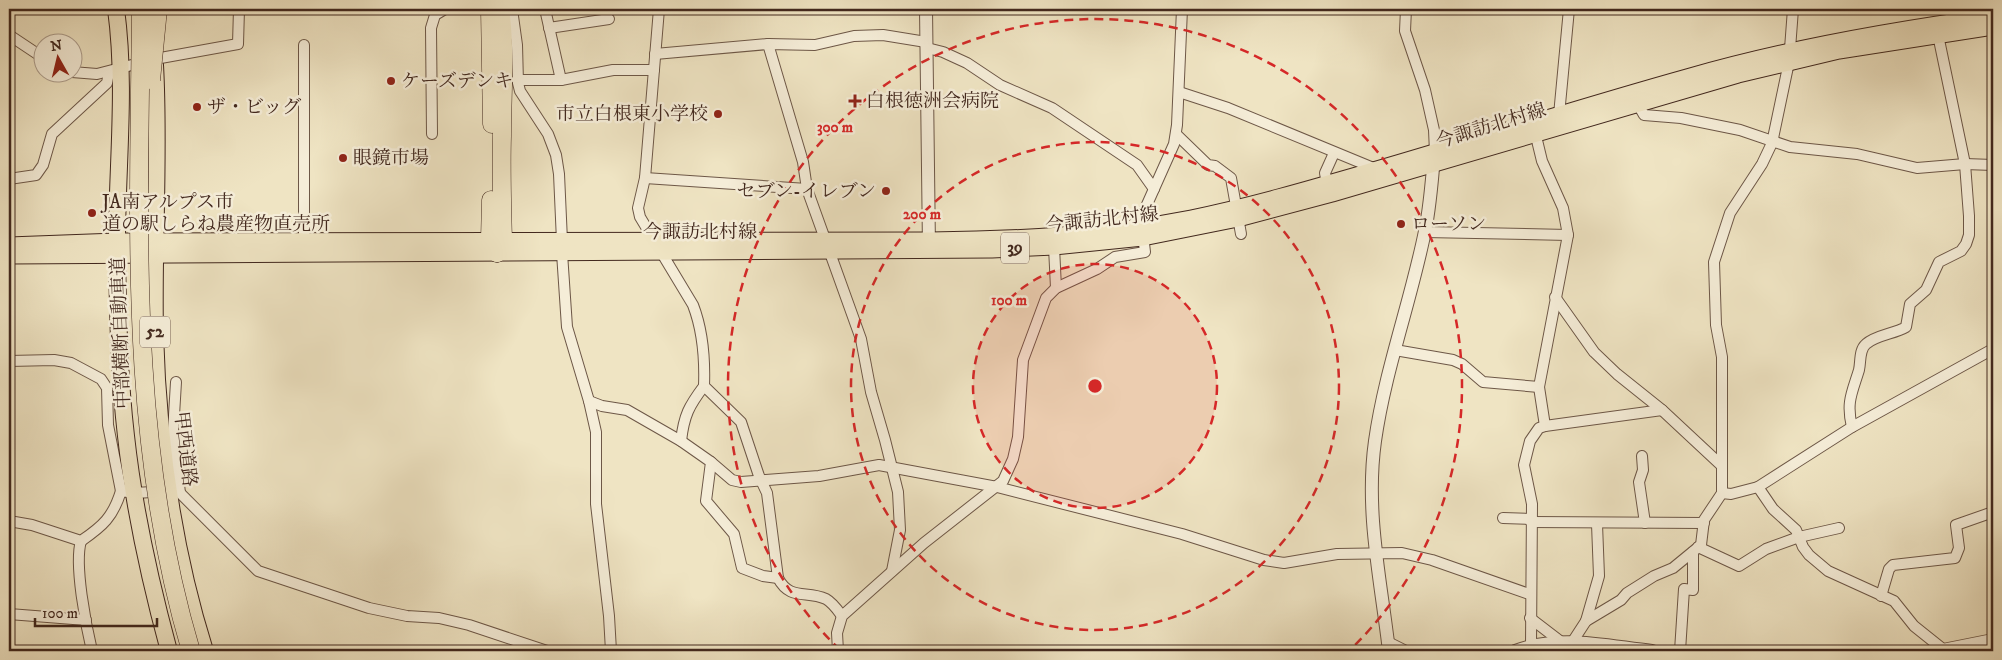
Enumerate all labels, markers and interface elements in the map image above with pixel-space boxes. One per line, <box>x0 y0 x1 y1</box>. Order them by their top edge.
north arrow <box>32 32 82 82</box>
text: N <box>49 36 64 56</box>
place label: ケーズデンキ <box>401 70 513 93</box>
marker: ケーズデンキ <box>385 75 397 87</box>
place label: 白根徳洲会病院 <box>866 90 999 113</box>
marker: 白根徳洲会病院 <box>848 94 862 108</box>
place label: ザ・ビッグ <box>207 96 301 119</box>
street label: 今諏訪北村線 <box>1433 98 1549 154</box>
marker: ザ・ビッグ <box>191 101 203 113</box>
place label: 市立白根東小学校 <box>556 103 708 126</box>
marker: 市立白根東小学校 <box>712 108 724 120</box>
text: 300 m <box>817 118 854 137</box>
place label: 眼鏡市場 <box>353 147 429 170</box>
marker: 眼鏡市場 <box>337 152 349 164</box>
place label: セブン-イレブン <box>737 180 876 203</box>
marker: セブン-イレブン <box>880 185 892 197</box>
place label: JA南アルプス市 道の駅しらね農産物直売所 <box>100 191 330 236</box>
street label: 今諏訪北村線 <box>1044 203 1160 237</box>
text: 200 m <box>903 205 942 224</box>
marker: JA南アルプス市 道の駅しらね農産物直売所 <box>86 207 98 219</box>
place label: ローソン <box>1411 213 1486 236</box>
marker: ローソン <box>1395 218 1407 230</box>
street label: 今諏訪北村線 <box>643 221 757 244</box>
road number: 39 <box>1001 232 1029 264</box>
street label: 中部横断自動車道 <box>107 257 135 409</box>
text: 100 m <box>991 291 1028 310</box>
road number: 52 <box>140 316 170 348</box>
centre of rings <box>1086 377 1104 395</box>
street label: 甲西道路 <box>169 410 201 488</box>
scale bar <box>35 595 158 627</box>
text: 100 m <box>42 604 78 623</box>

